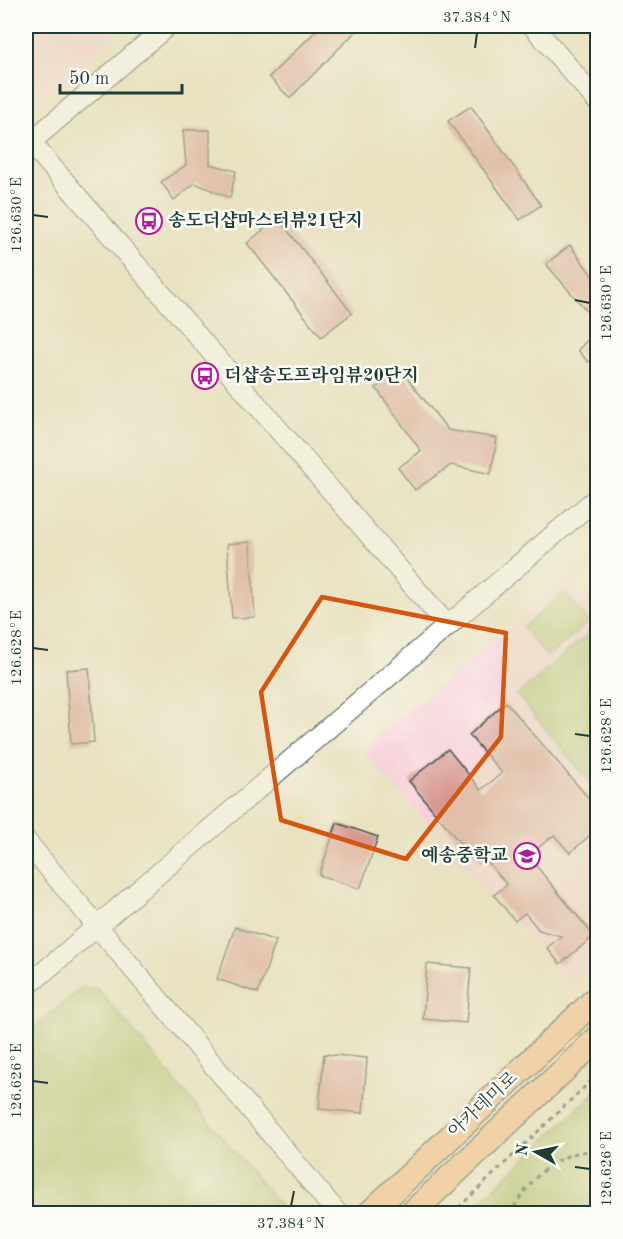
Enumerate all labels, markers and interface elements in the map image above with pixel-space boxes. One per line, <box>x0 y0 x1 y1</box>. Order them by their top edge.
text: 37.384°N <box>443 11 511 26</box>
scale bar <box>60 57 182 95</box>
text: 50 m <box>69 70 109 88</box>
text: 126.630°E <box>10 177 25 253</box>
bus stop icon: 송도더샵마스터뷰21단지 <box>134 206 164 236</box>
place label: 송도더샵마스터뷰21단지 <box>168 210 363 230</box>
text: 126.630°E <box>600 265 615 341</box>
bus stop icon: 더샵송도프라임뷰20단지 <box>190 361 220 391</box>
place label: 더샵송도프라임뷰20단지 <box>224 365 419 385</box>
text: 126.628°E <box>10 610 25 686</box>
text: 126.628°E <box>600 698 615 774</box>
school or university icon: 예송중학교 <box>512 841 542 871</box>
place label: 예송중학교 <box>421 845 509 865</box>
text: 126.626°E <box>10 1043 25 1119</box>
street label: 아카데미로 <box>444 1068 521 1141</box>
north arrow <box>506 1122 566 1182</box>
text: 126.626°E <box>600 1131 615 1207</box>
text: N <box>514 1142 532 1157</box>
text: 37.384°N <box>257 1217 325 1232</box>

